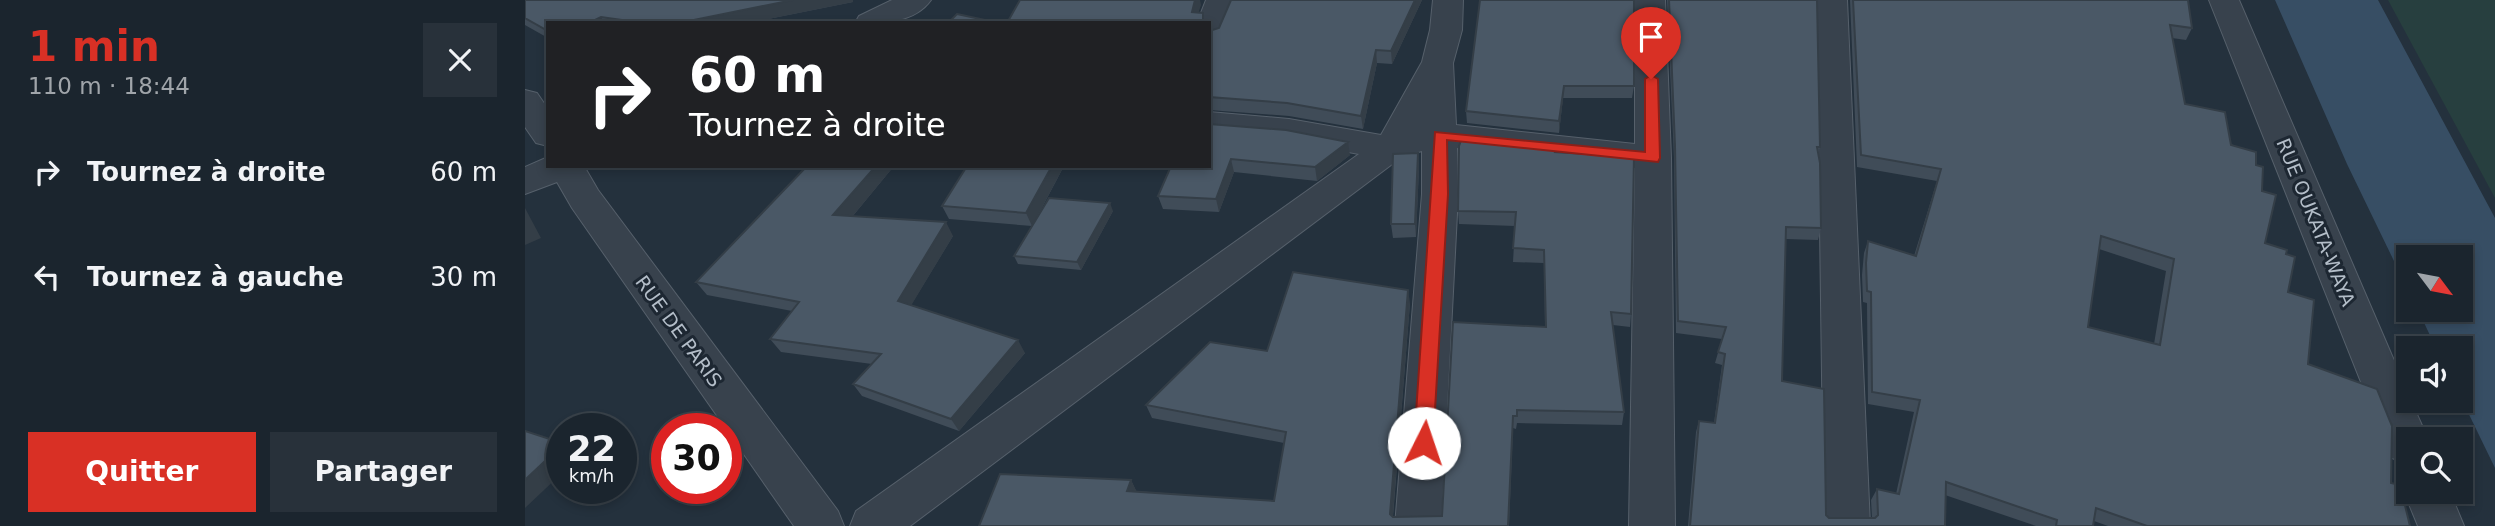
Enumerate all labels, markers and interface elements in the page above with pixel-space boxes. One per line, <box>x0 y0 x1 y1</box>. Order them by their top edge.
pin <box>1621 7 1681 79</box>
icon: arrive <box>1632 18 1670 56</box>
text: 1 min <box>28 22 160 71</box>
button: close <box>423 23 497 97</box>
text: 60 m <box>689 47 825 104</box>
icon: right <box>574 49 665 140</box>
text: 110 m · 18:44 <box>28 73 190 99</box>
text: Tournez à droite <box>689 106 946 144</box>
street label: RUE OUKATA-WAYA <box>2272 135 2360 309</box>
icon: right <box>28 153 66 191</box>
text: Tournez à droite <box>87 157 326 187</box>
text: 60 m <box>430 157 497 187</box>
north arrow <box>2396 245 2473 322</box>
map controls <box>2396 245 2473 504</box>
icon: left <box>28 258 66 296</box>
text: Tournez à gauche <box>87 262 344 292</box>
text: 30 m <box>430 262 497 292</box>
street label: RUE DE PARIS <box>631 271 727 391</box>
button: sound <box>2396 336 2473 413</box>
position arrow <box>1387 406 1461 480</box>
speed limit sign: 30 <box>651 413 742 504</box>
button: search <box>2396 427 2473 504</box>
text: 22 <box>567 429 616 469</box>
button: Quitter <box>28 432 256 512</box>
button: Partager <box>270 432 497 512</box>
text: km/h <box>569 465 614 486</box>

